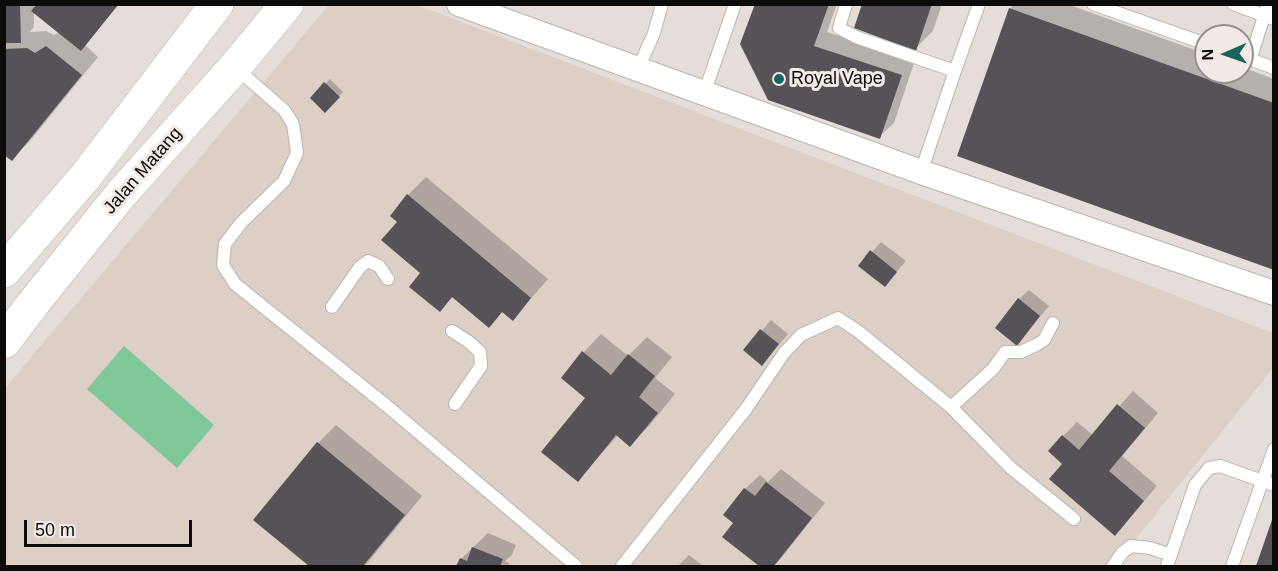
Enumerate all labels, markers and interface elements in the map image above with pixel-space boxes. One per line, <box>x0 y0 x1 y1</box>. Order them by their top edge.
north arrow <box>1194 24 1254 84</box>
text: N <box>1199 49 1216 61</box>
place label: Royal Vape <box>791 68 883 90</box>
marker: Royal Vape <box>772 72 786 86</box>
street label: Jalan Matang <box>99 123 187 219</box>
scale bar <box>27 508 195 546</box>
text: 50 m <box>35 520 75 540</box>

